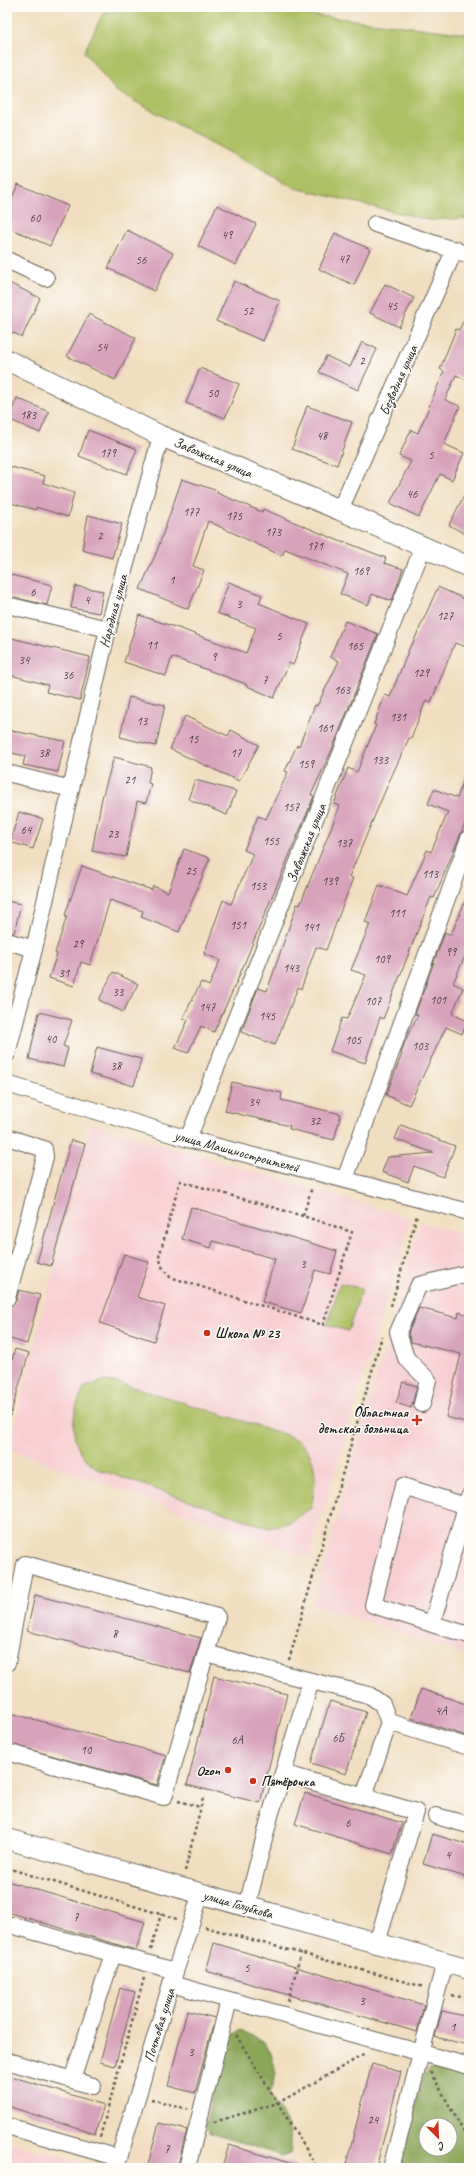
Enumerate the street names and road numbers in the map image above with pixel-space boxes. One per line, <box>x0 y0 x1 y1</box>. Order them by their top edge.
street label: Безводная улица <box>376 342 422 418</box>
street label: Заволжская улица <box>171 433 255 482</box>
street label: Народная улица <box>96 572 132 649</box>
street label: Заволжская улица <box>283 800 330 885</box>
street label: улица Машиностроителей <box>172 1126 302 1177</box>
street label: улица Голубкова <box>200 1886 275 1923</box>
street label: Почтовая улица <box>140 1985 179 2064</box>

